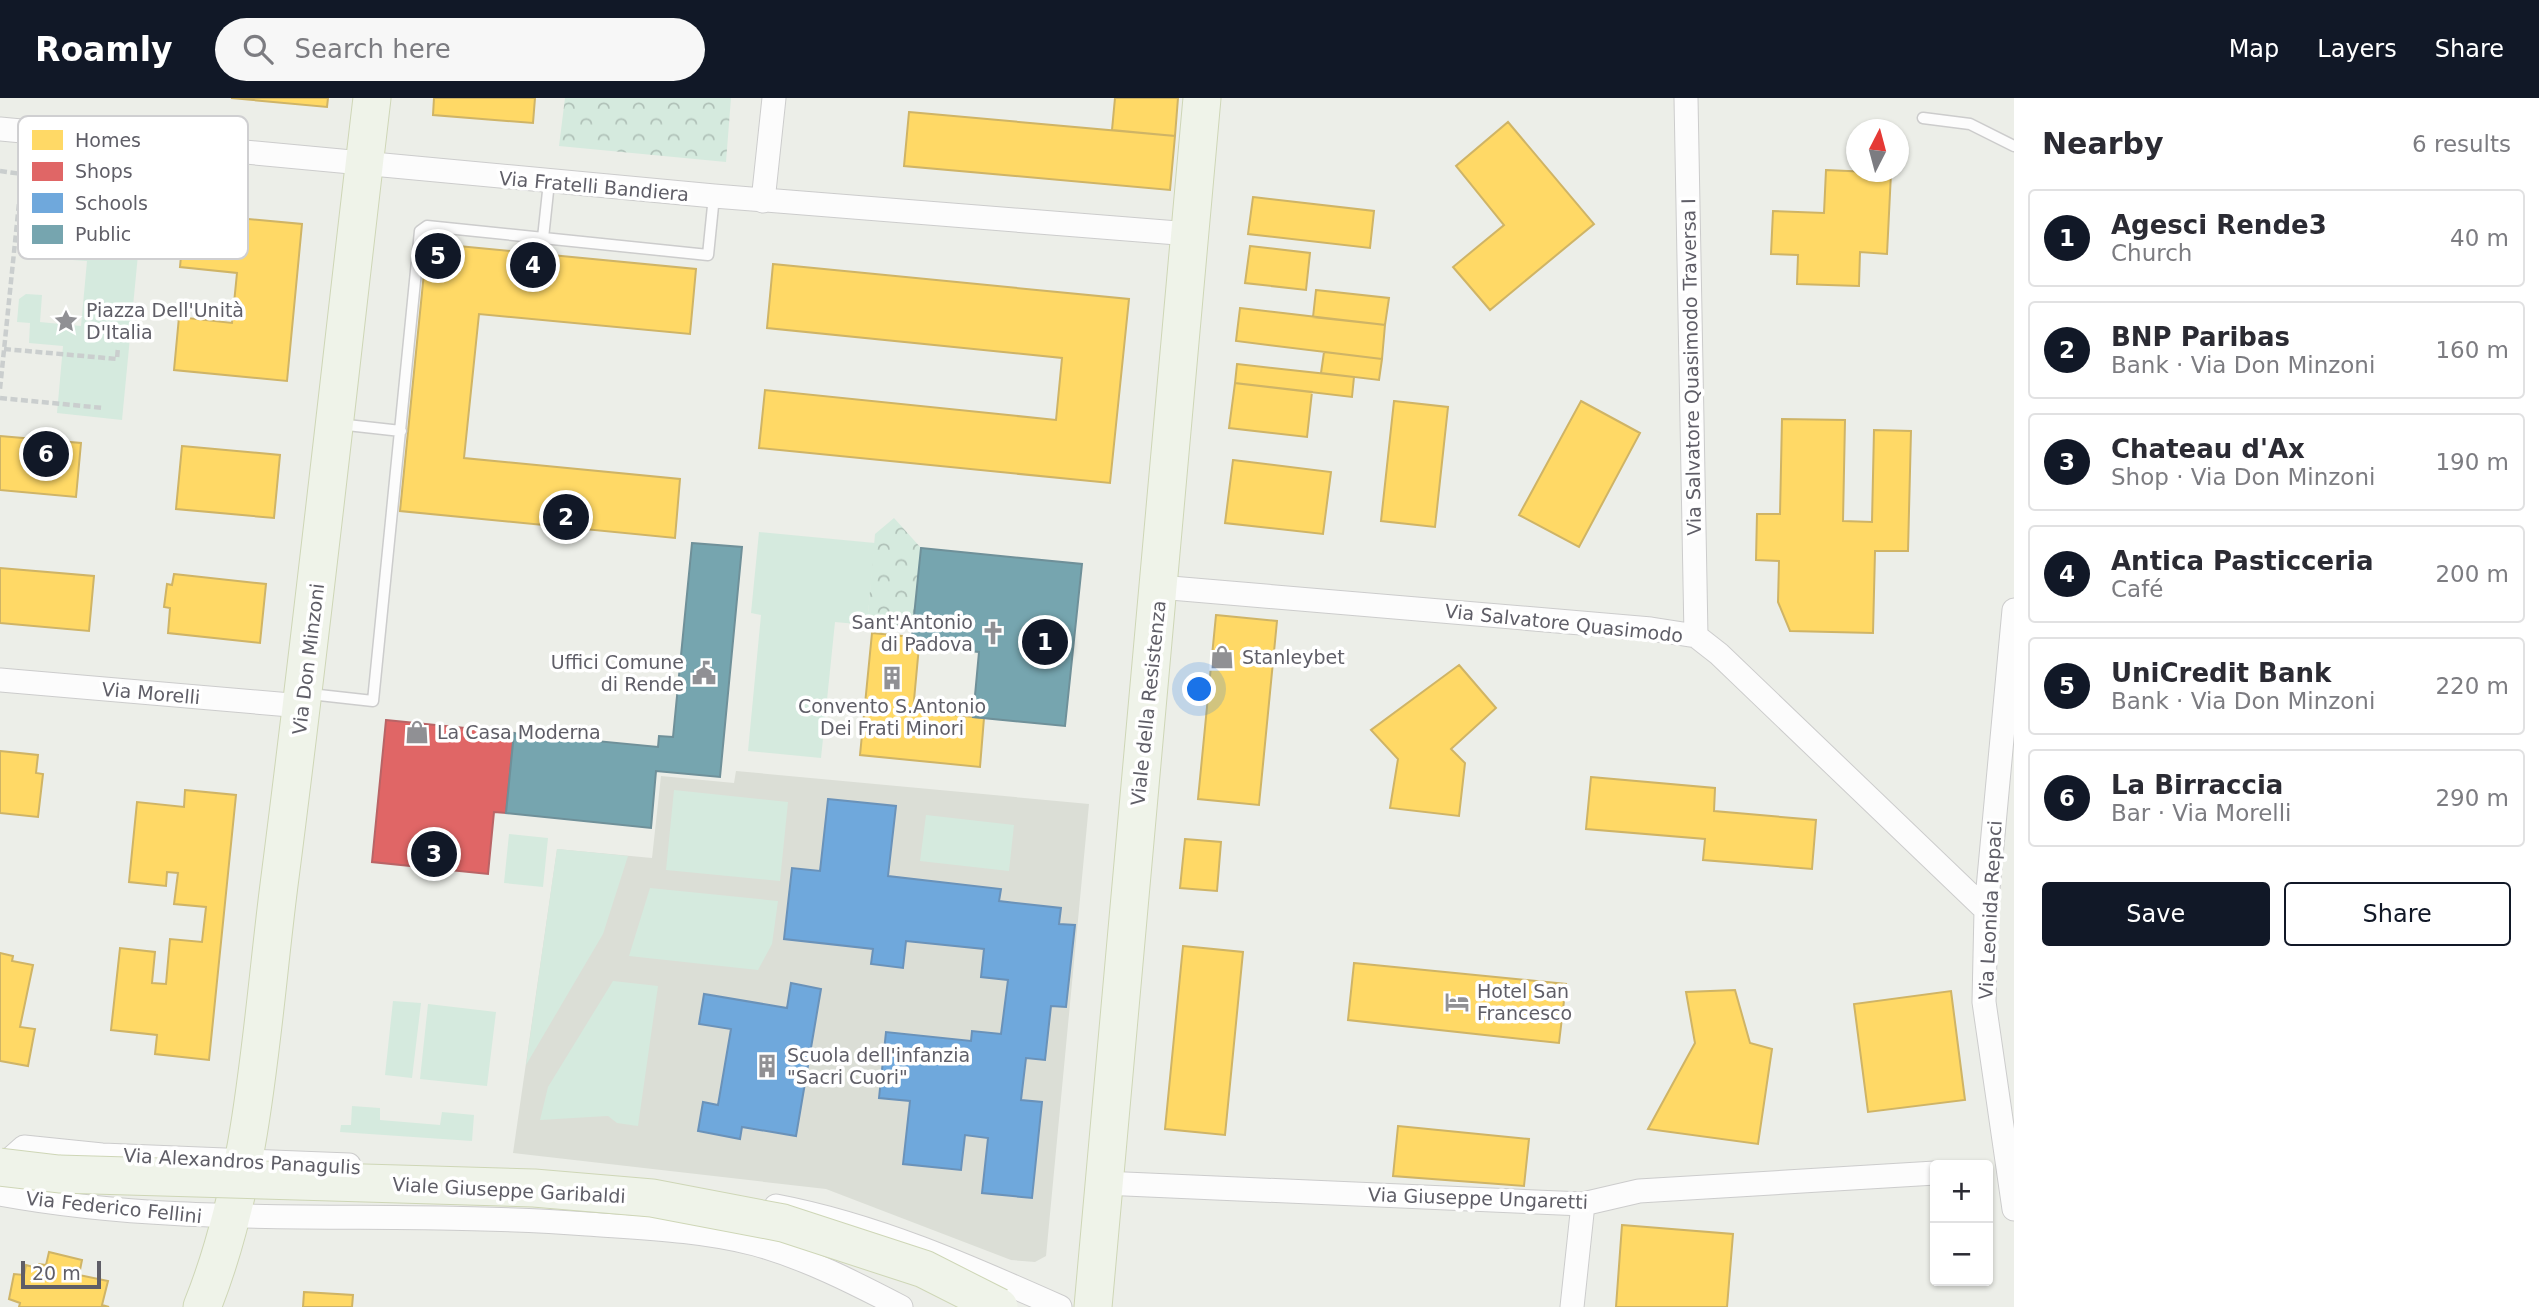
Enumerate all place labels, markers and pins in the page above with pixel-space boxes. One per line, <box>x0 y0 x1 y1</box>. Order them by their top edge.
pin: 5 <box>415 230 461 282</box>
pin: 4 <box>510 239 556 291</box>
place label: Piazza Dell'Unità D'Italia <box>86 299 244 343</box>
place icon: Piazza Dell'Unità D'Italia <box>52 307 80 335</box>
pin: 6 <box>23 428 69 480</box>
pin: 2 <box>543 491 589 543</box>
place label: Sant'Antonio di Padova <box>852 611 973 655</box>
pin: 1 <box>1022 616 1068 668</box>
church icon: Sant'Antonio di Padova <box>979 619 1007 647</box>
shop icon: Stanleybet <box>1208 643 1236 671</box>
place label: Stanleybet <box>1242 646 1345 668</box>
place label: Uffici Comune di Rende <box>551 651 684 695</box>
public building icon: Uffici Comune di Rende <box>690 659 718 687</box>
building icon: Convento S.Antonio Dei Frati Minori <box>878 664 906 692</box>
place label: Convento S.Antonio Dei Frati Minori <box>798 695 986 739</box>
shop icon: La Casa Moderna <box>403 718 431 746</box>
place label: La Casa Moderna <box>437 721 601 743</box>
pin: 3 <box>411 828 457 880</box>
place label: Hotel San Francesco <box>1477 980 1572 1024</box>
hotel icon: Hotel San Francesco <box>1443 988 1471 1016</box>
place label: Scuola dell'infanzia "Sacri Cuori" <box>787 1044 970 1088</box>
building icon: Scuola dell'infanzia "Sacri Cuori" <box>753 1052 781 1080</box>

